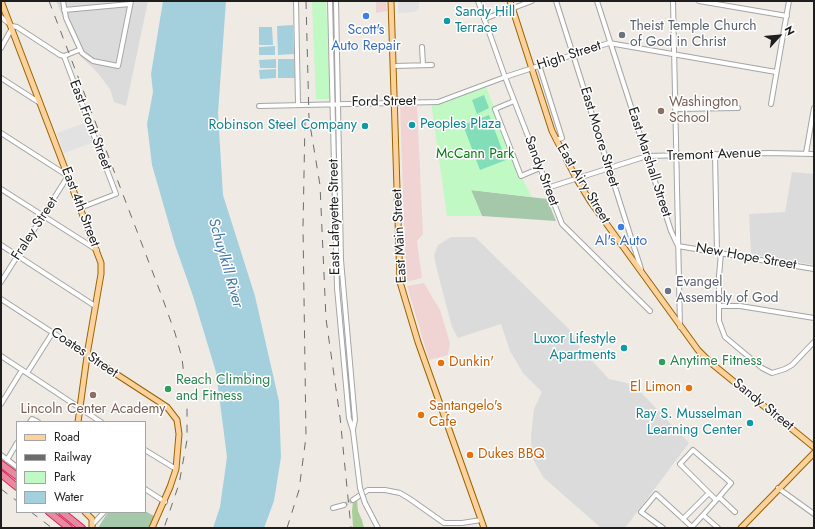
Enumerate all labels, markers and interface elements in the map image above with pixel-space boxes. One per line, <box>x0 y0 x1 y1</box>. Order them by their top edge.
place label: Sandy Hill Terrace <box>455 5 515 38</box>
marker: Scott's Auto Repair <box>361 11 371 21</box>
marker: Sandy Hill Terrace <box>442 16 452 26</box>
north arrow <box>759 16 799 56</box>
place label: Theist Temple Church of God in Christ <box>630 19 757 52</box>
place label: Scott's Auto Repair <box>331 23 401 56</box>
text: N <box>781 23 799 38</box>
marker: Theist Temple Church of God in Christ <box>617 30 627 40</box>
street label: High Street <box>535 38 603 74</box>
street label: East Front Street <box>65 78 115 172</box>
street label: East Moore Street <box>576 85 622 189</box>
street label: Ford Street <box>352 93 416 111</box>
place label: Washington School <box>669 95 739 128</box>
street label: East Marshall Street <box>623 105 675 219</box>
marker: Washington School <box>656 106 666 116</box>
place label: Peoples Plaza <box>420 117 501 133</box>
place label: Robinson Steel Company <box>209 118 357 134</box>
marker: Peoples Plaza <box>407 120 417 130</box>
marker: Robinson Steel Company <box>360 121 370 131</box>
street label: Sandy Street <box>520 134 562 208</box>
street label: East Airy Street <box>553 141 613 227</box>
street label: Tremont Avenue <box>667 145 761 165</box>
park label: McCann Park <box>436 147 514 163</box>
street label: East Lafayette Street <box>326 159 344 275</box>
street label: East 4th Street <box>57 165 103 249</box>
street label: East Main Street <box>389 188 411 284</box>
street label: Fraley Street <box>8 194 62 264</box>
water label: Schuylkill River <box>204 216 246 310</box>
marker: Al's Auto <box>616 222 626 232</box>
place label: Al's Auto <box>595 234 647 250</box>
street label: New Hope Street <box>694 240 798 274</box>
place label: Evangel Assembly of God <box>676 275 779 308</box>
marker: Evangel Assembly of God <box>663 286 673 296</box>
street label: Coates Street <box>47 324 121 382</box>
place label: Luxor Lifestyle Apartments <box>534 332 616 364</box>
marker: Luxor Lifestyle Apartments <box>619 343 629 353</box>
place label: Anytime Fitness <box>670 354 762 370</box>
place label: Dunkin' <box>449 355 494 371</box>
marker: Anytime Fitness <box>657 357 667 367</box>
marker: Dunkin' <box>436 358 446 368</box>
place label: Reach Climbing and Fitness <box>176 373 270 406</box>
street label: Sandy Street <box>729 375 797 435</box>
place label: El Limon <box>630 380 681 396</box>
marker: El Limon <box>684 383 694 393</box>
marker: Reach Climbing and Fitness <box>163 384 173 394</box>
marker: Lincoln Center Academy <box>88 390 98 400</box>
place label: Santangelo's Cafe <box>429 399 502 432</box>
place label: Lincoln Center Academy <box>21 402 165 418</box>
place label: Ray S. Musselman Learning Center <box>636 407 742 440</box>
marker: Santangelo's Cafe <box>416 410 426 420</box>
marker: Ray S. Musselman Learning Center <box>745 418 755 428</box>
legend <box>16 421 146 513</box>
text: Road <box>54 428 80 446</box>
place label: Dukes BBQ <box>478 447 545 463</box>
text: Railway <box>54 448 92 466</box>
marker: Dukes BBQ <box>465 450 475 460</box>
text: Park <box>54 468 75 486</box>
text: Water <box>54 488 84 506</box>

